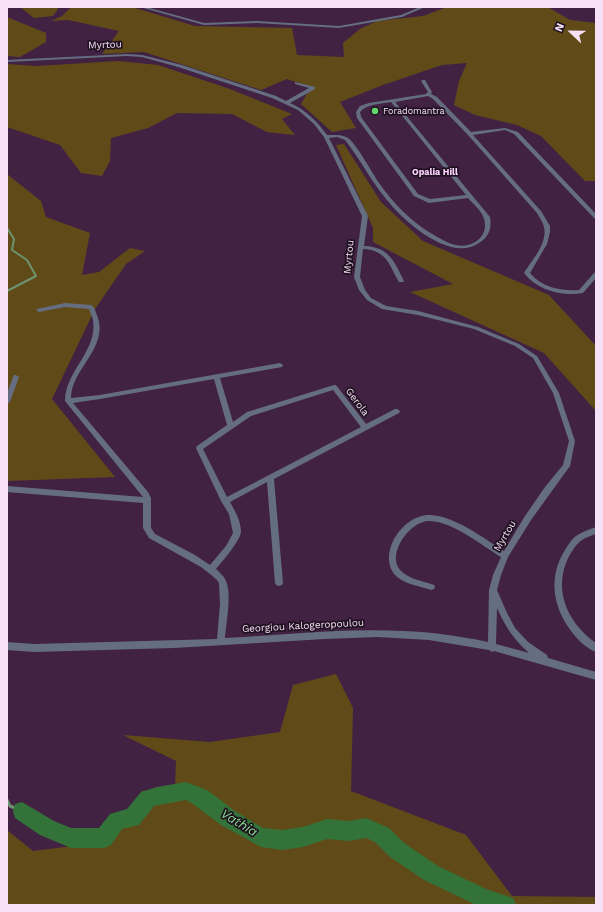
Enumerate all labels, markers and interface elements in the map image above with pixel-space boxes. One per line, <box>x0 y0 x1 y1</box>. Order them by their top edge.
north arrow <box>551 12 591 52</box>
text: N <box>552 21 567 34</box>
street label: Myrtou <box>88 38 122 52</box>
marker: Foradomantra <box>370 106 380 116</box>
place label: Foradomantra <box>383 106 445 116</box>
district label: Opalia Hill <box>412 167 458 177</box>
street label: Myrtou <box>341 240 357 274</box>
street label: Gerola <box>343 386 371 418</box>
street label: Myrtou <box>491 518 519 554</box>
street label: Georgiou Kalogeropoulou <box>242 617 364 635</box>
water label: Vathia <box>218 806 260 840</box>

